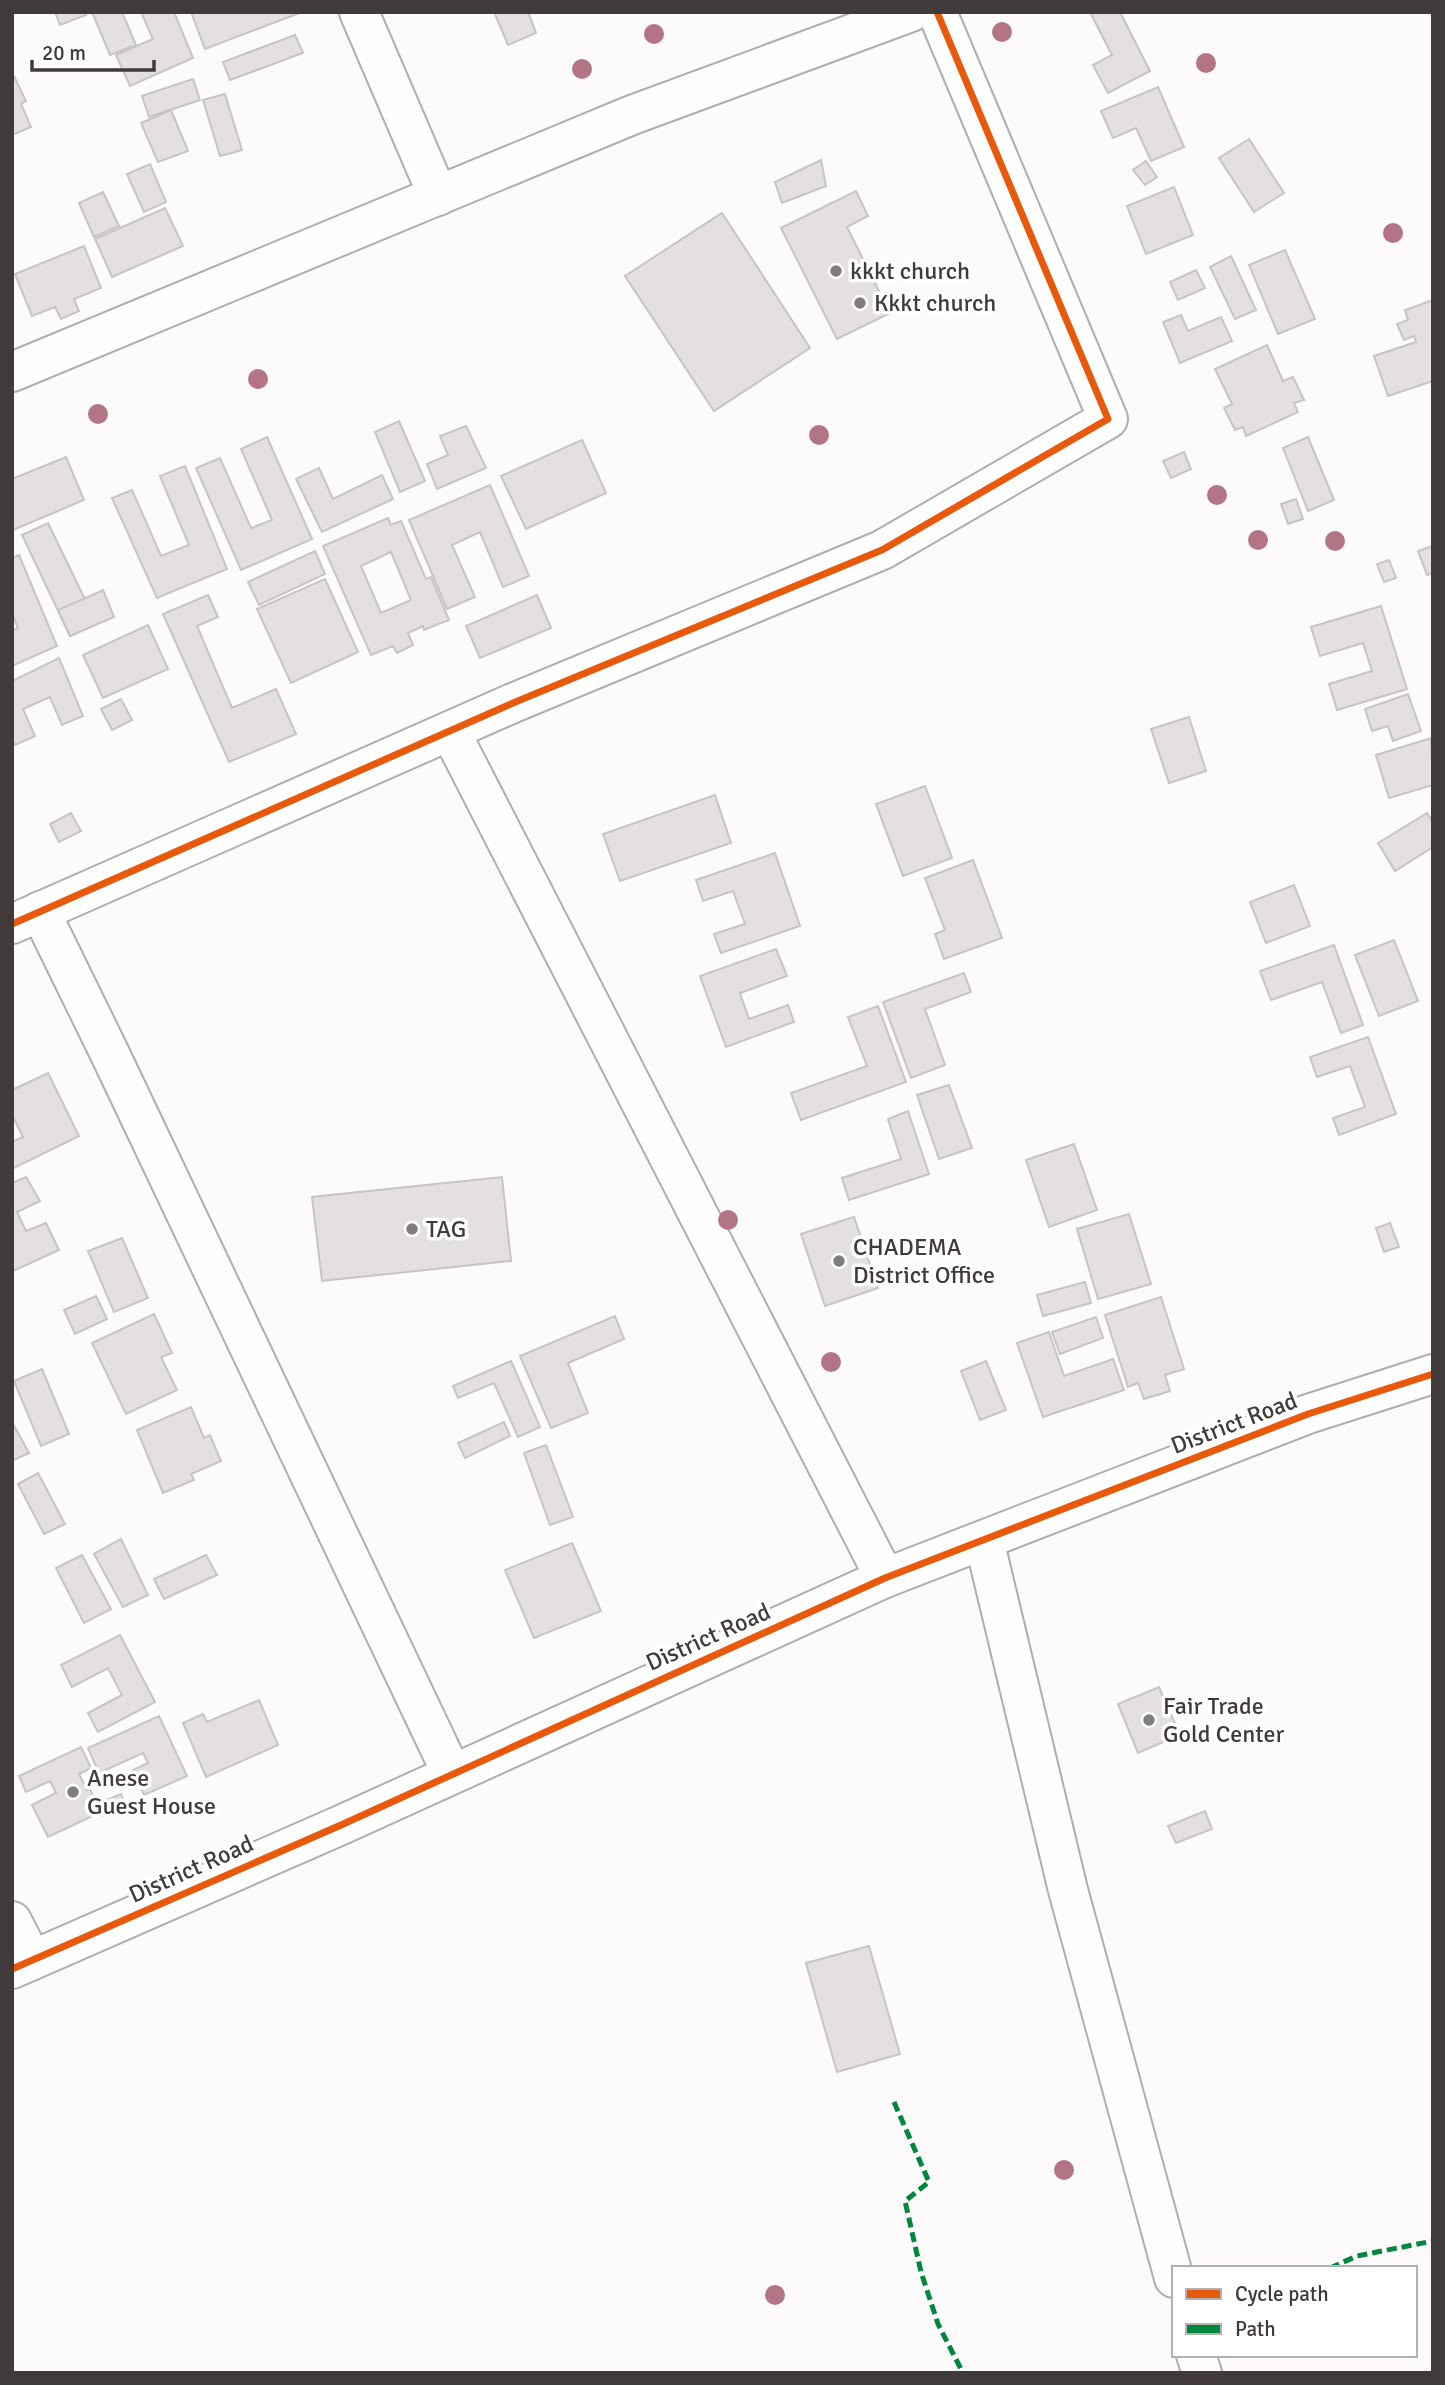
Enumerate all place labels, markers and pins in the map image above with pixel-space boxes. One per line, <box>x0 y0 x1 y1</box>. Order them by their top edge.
place label: kkkt church <box>850 256 970 286</box>
marker: kkkt church <box>828 263 844 279</box>
place label: Kkkt church <box>874 288 996 318</box>
marker: Kkkt church <box>852 295 868 311</box>
place label: TAG <box>426 1214 466 1244</box>
marker: TAG <box>404 1221 420 1237</box>
place label: CHADEMA District Office <box>853 1232 995 1290</box>
marker: CHADEMA District Office <box>831 1253 847 1269</box>
place label: Fair Trade Gold Center <box>1163 1691 1284 1749</box>
marker: Fair Trade Gold Center <box>1141 1712 1157 1728</box>
place label: Anese Guest House <box>87 1763 216 1821</box>
marker: Anese Guest House <box>65 1784 81 1800</box>

